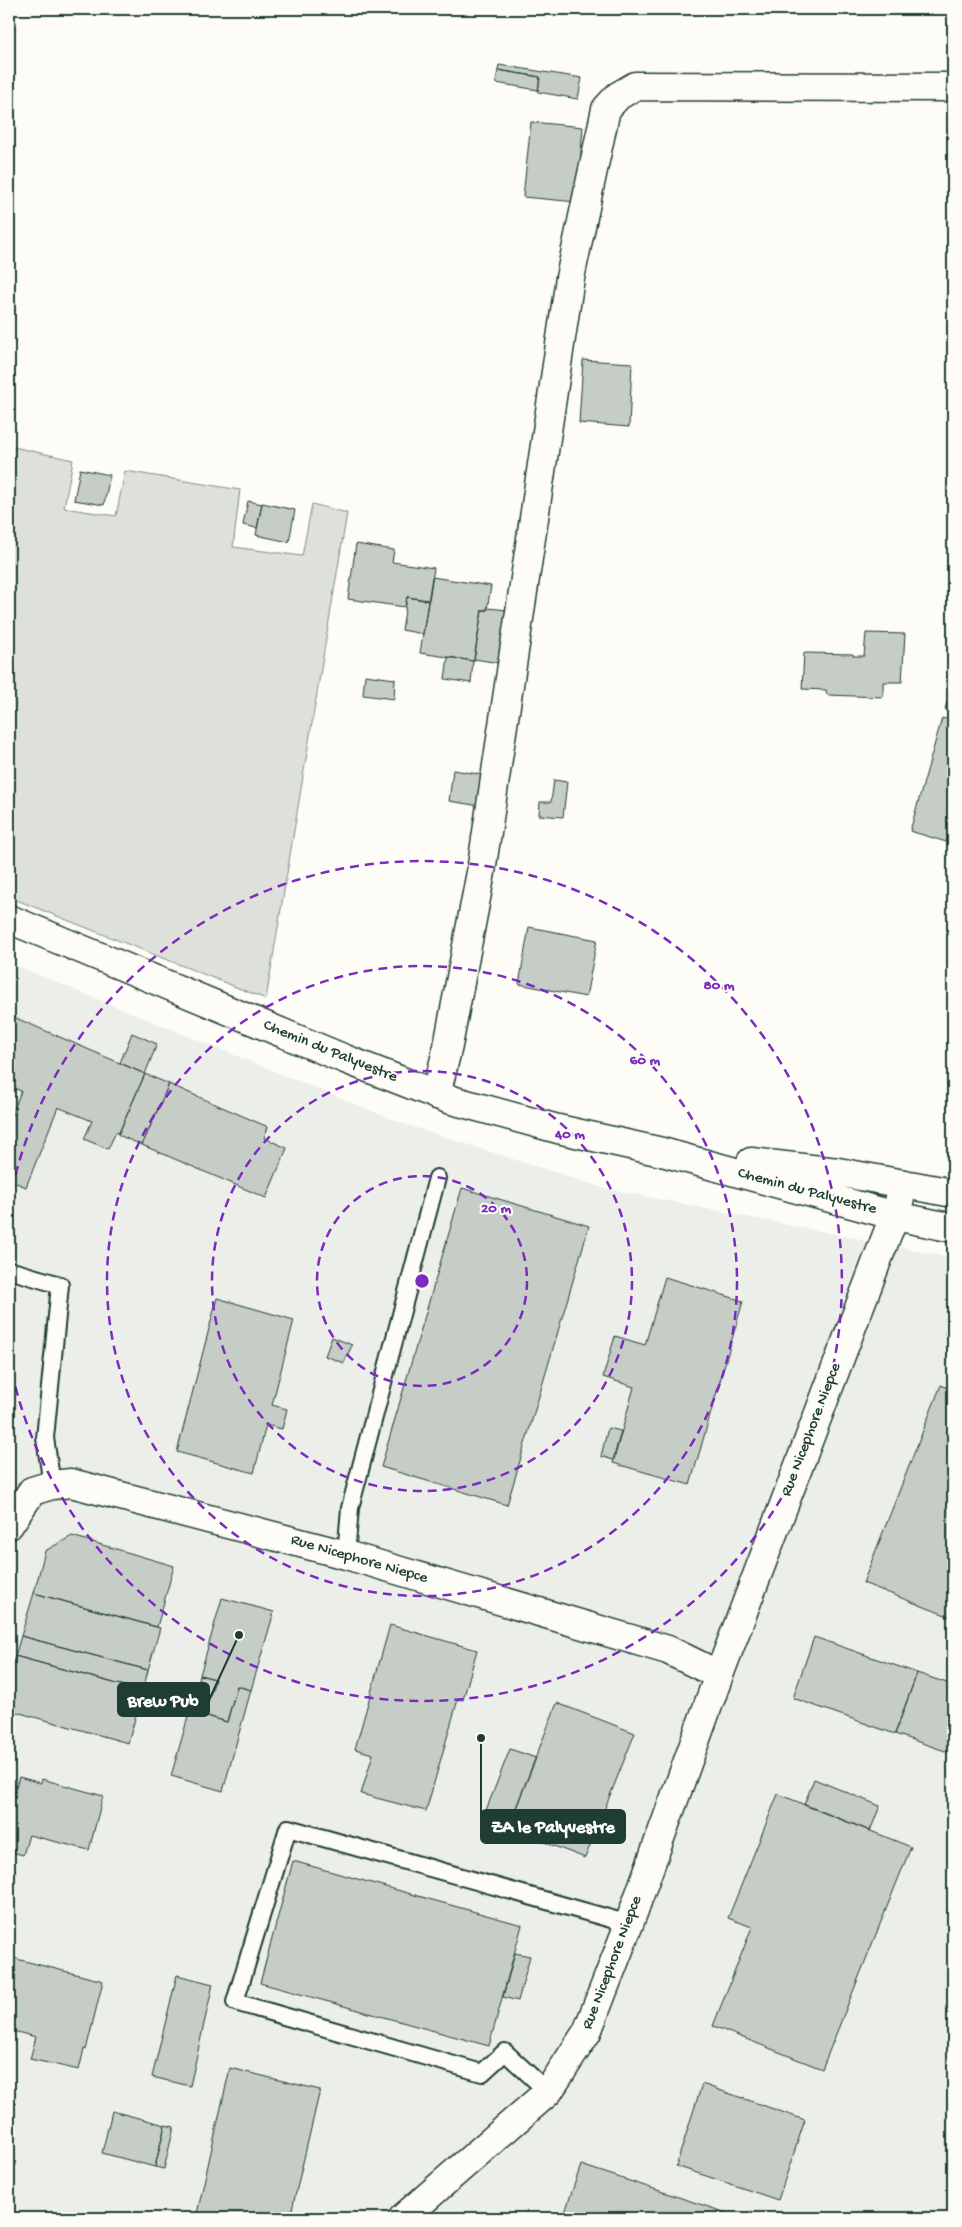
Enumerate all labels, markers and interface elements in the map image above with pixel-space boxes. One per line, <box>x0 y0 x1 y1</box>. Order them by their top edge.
text: 80 m <box>704 977 735 995</box>
street label: Chemin du Palyvestre <box>260 1016 401 1088</box>
text: 60 m <box>630 1052 661 1070</box>
text: 40 m <box>554 1126 585 1144</box>
street label: Chemin du Palyvestre <box>735 1164 879 1220</box>
text: 20 m <box>481 1200 511 1218</box>
centre of rings <box>413 1272 431 1290</box>
street label: Rue Nicephore Niepce <box>778 1360 847 1500</box>
street label: Rue Nicephore Niepce <box>288 1531 430 1589</box>
callout: Brew Pub <box>118 1683 209 1716</box>
text: Brew Pub <box>127 1692 199 1713</box>
callout: ZA le Palyvestre <box>481 1810 625 1843</box>
text: ZA le Palyvestre <box>491 1818 616 1839</box>
street label: Rue Nicephore Niepce <box>579 1893 648 2033</box>

